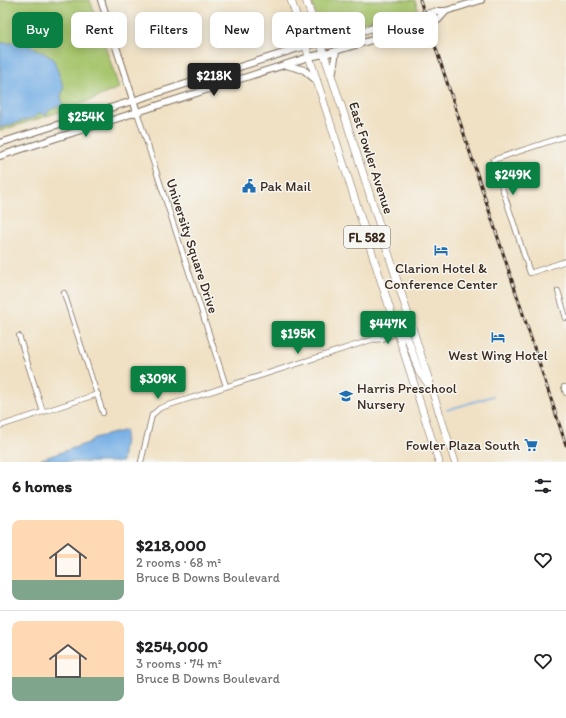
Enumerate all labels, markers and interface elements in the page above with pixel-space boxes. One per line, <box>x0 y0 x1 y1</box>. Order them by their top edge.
chip: Buy <box>12 12 63 48</box>
chip: Rent <box>71 12 127 48</box>
chip: Filters <box>135 12 202 48</box>
chip: New <box>210 12 264 48</box>
chip: Apartment <box>272 12 365 48</box>
chip: House <box>373 12 438 48</box>
pin: $218K <box>186 63 242 97</box>
text: $218K <box>197 68 231 83</box>
street label: East Fowler Avenue <box>345 100 397 217</box>
pin: $254K <box>58 104 114 138</box>
text: $254K <box>68 109 104 124</box>
pin: $249K <box>485 162 541 196</box>
text: $249K <box>495 167 531 182</box>
street label: University Square Drive <box>162 176 222 316</box>
public building icon: Pak Mail <box>241 178 257 194</box>
place label: Pak Mail <box>260 178 311 195</box>
road number: FL 582 <box>344 226 390 248</box>
hotel icon: Clarion Hotel & Conference Center <box>433 242 449 258</box>
place label: Clarion Hotel & Conference Center <box>384 260 498 293</box>
pin: $447K <box>360 311 416 345</box>
text: $447K <box>370 316 406 331</box>
pin: $195K <box>270 321 326 355</box>
text: $195K <box>281 326 315 341</box>
hotel icon: West Wing Hotel <box>490 329 506 345</box>
place label: West Wing Hotel <box>448 347 548 364</box>
pin: $309K <box>130 366 186 400</box>
text: $309K <box>140 371 176 386</box>
place label: Harris Preschool Nursery <box>357 380 457 413</box>
school or university icon: Harris Preschool Nursery <box>338 388 354 404</box>
place label: Fowler Plaza South <box>406 437 520 454</box>
supermarket icon: Fowler Plaza South <box>523 437 539 453</box>
icon: filters <box>532 475 554 497</box>
text: 6 homes <box>12 476 72 496</box>
text: $218,000 <box>136 535 206 555</box>
icon: home <box>44 536 92 584</box>
icon: heart <box>532 549 554 571</box>
text: 2 rooms · 68 m² <box>136 555 221 570</box>
text: Bruce B Downs Boulevard <box>136 570 280 585</box>
text: $254,000 <box>136 636 208 656</box>
icon: home <box>44 637 92 685</box>
icon: heart <box>532 650 554 672</box>
text: 3 rooms · 74 m² <box>136 656 222 671</box>
text: Bruce B Downs Boulevard <box>136 671 280 686</box>

